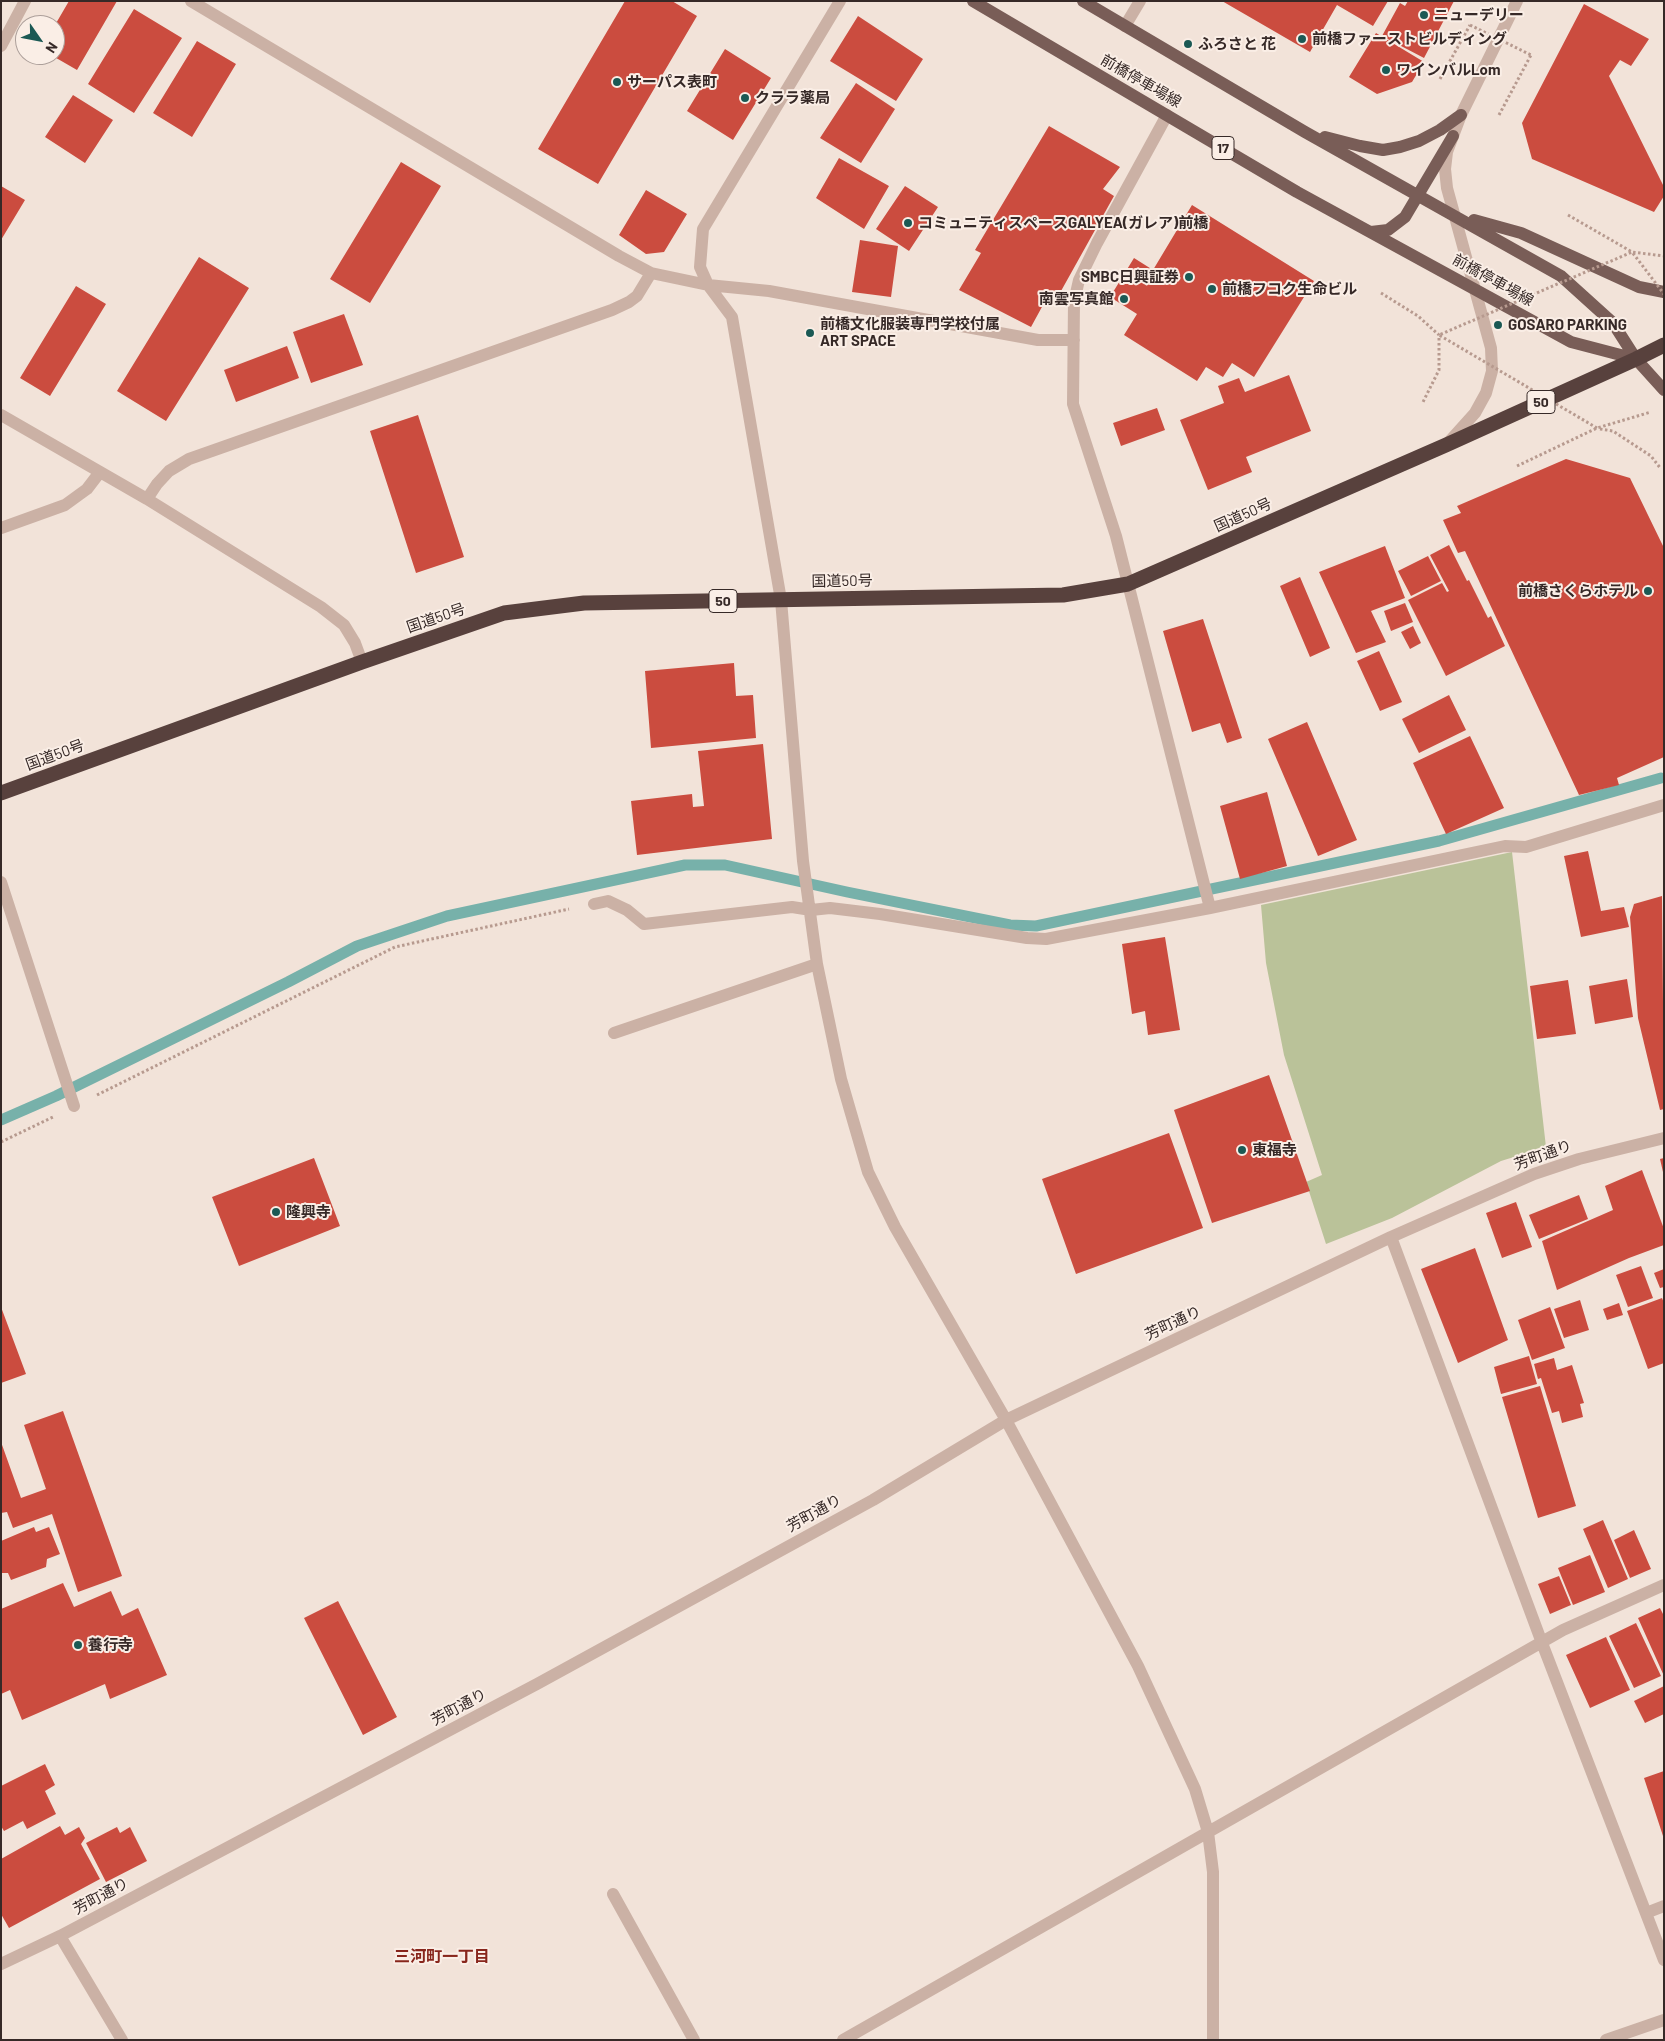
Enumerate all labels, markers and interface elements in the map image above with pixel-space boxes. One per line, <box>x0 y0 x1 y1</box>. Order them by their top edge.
place label: ニューデリー <box>1434 6 1524 24</box>
marker: ニューデリー <box>1418 9 1430 21</box>
north arrow <box>15 15 65 65</box>
place label: 前橋ファーストビルディング <box>1312 30 1507 48</box>
marker: 前橋ファーストビルディング <box>1296 33 1308 45</box>
place label: ふろさと 花 <box>1198 35 1276 53</box>
marker: ふろさと 花 <box>1182 38 1194 50</box>
text: N <box>42 39 62 56</box>
street label: 前橋停車場線 <box>1098 51 1184 111</box>
place label: ワインバルLom <box>1396 61 1500 79</box>
marker: ワインバルLom <box>1380 64 1392 76</box>
place label: サーパス表町 <box>627 73 717 91</box>
marker: サーパス表町 <box>611 76 623 88</box>
place label: クララ薬局 <box>755 89 830 107</box>
marker: クララ薬局 <box>739 92 751 104</box>
road number: 17 <box>1212 136 1234 160</box>
place label: コミュニティスペースGALYEA(ガレア)前橋 <box>918 214 1208 232</box>
marker: コミュニティスペースGALYEA(ガレア)前橋 <box>902 217 914 229</box>
street label: 前橋停車場線 <box>1449 250 1537 310</box>
place label: SMBC日興証券 <box>1081 268 1179 286</box>
marker: SMBC日興証券 <box>1183 271 1195 283</box>
place label: 前橋フコク生命ビル <box>1222 280 1357 298</box>
marker: 前橋フコク生命ビル <box>1206 283 1218 295</box>
place label: 南雲写真館 <box>1039 290 1114 308</box>
marker: 南雲写真館 <box>1118 293 1130 305</box>
place label: 前橋文化服装専門学校付属 ART SPACE <box>820 315 1000 350</box>
place label: GOSARO PARKING <box>1508 316 1627 334</box>
marker: GOSARO PARKING <box>1492 319 1504 331</box>
marker: 前橋文化服装専門学校付属 ART SPACE <box>804 327 816 339</box>
road number: 50 <box>1527 391 1555 414</box>
street label: 国道50号 <box>1211 494 1275 536</box>
street label: 国道50号 <box>811 571 873 591</box>
place label: 前橋さくらホテル <box>1518 582 1638 600</box>
marker: 前橋さくらホテル <box>1642 585 1654 597</box>
road number: 50 <box>709 590 737 612</box>
street label: 国道50号 <box>404 600 468 636</box>
street label: 国道50号 <box>23 736 87 774</box>
street label: 芳町通り <box>1512 1136 1574 1174</box>
place label: 東福寺 <box>1252 1141 1297 1159</box>
marker: 東福寺 <box>1236 1144 1248 1156</box>
place label: 隆興寺 <box>286 1203 331 1221</box>
marker: 隆興寺 <box>270 1206 282 1218</box>
street label: 芳町通り <box>1142 1302 1204 1344</box>
street label: 芳町通り <box>783 1491 845 1535</box>
place label: 養行寺 <box>88 1636 133 1654</box>
marker: 養行寺 <box>72 1639 84 1651</box>
street label: 芳町通り <box>428 1685 490 1729</box>
street label: 芳町通り <box>70 1874 132 1918</box>
district label: 三河町一丁目 <box>394 1947 490 1967</box>

